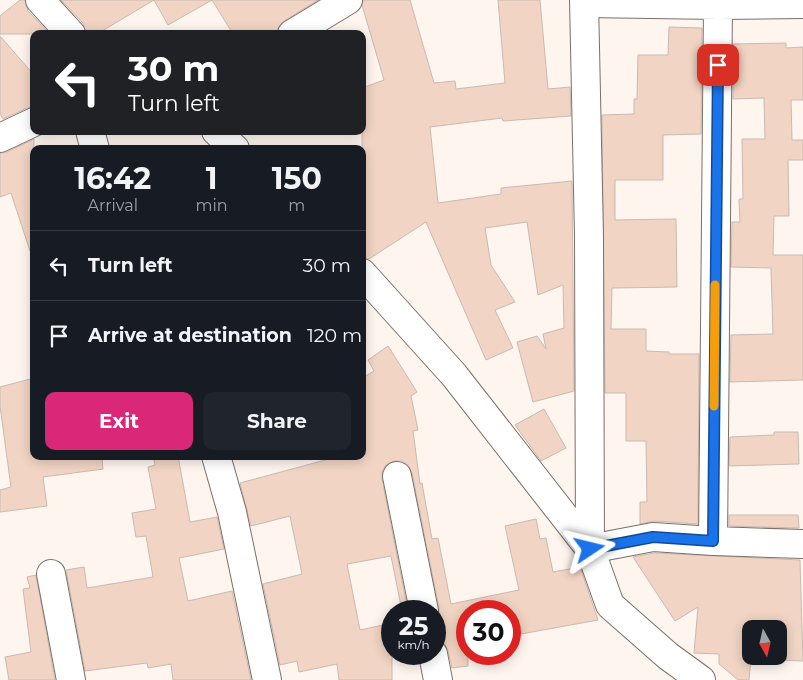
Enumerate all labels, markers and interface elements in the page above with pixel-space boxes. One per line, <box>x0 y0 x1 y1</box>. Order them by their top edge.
pin <box>697 44 739 86</box>
text: 30 m <box>128 47 219 90</box>
icon: left <box>45 50 110 115</box>
icon: arrive <box>704 51 732 79</box>
text: Turn left <box>128 90 220 117</box>
text: 16:42 <box>74 160 151 197</box>
text: 1 <box>206 160 217 197</box>
text: 150 <box>272 160 322 197</box>
text: Arrival <box>88 196 138 215</box>
text: min <box>195 196 228 215</box>
text: m <box>288 196 305 215</box>
icon: left <box>45 252 73 280</box>
text: Turn left <box>88 254 173 277</box>
text: 30 m <box>303 254 351 277</box>
icon: arrive <box>45 322 73 350</box>
text: Arrive at destination <box>88 324 292 347</box>
text: 120 m <box>307 324 362 347</box>
button: Exit <box>45 392 193 450</box>
button: Share <box>203 392 351 450</box>
position arrow <box>563 522 615 574</box>
speed limit sign: 30 <box>456 600 521 665</box>
text: 25 <box>399 611 428 641</box>
north arrow <box>742 620 788 665</box>
map controls <box>742 620 787 665</box>
text: km/h <box>397 637 430 652</box>

